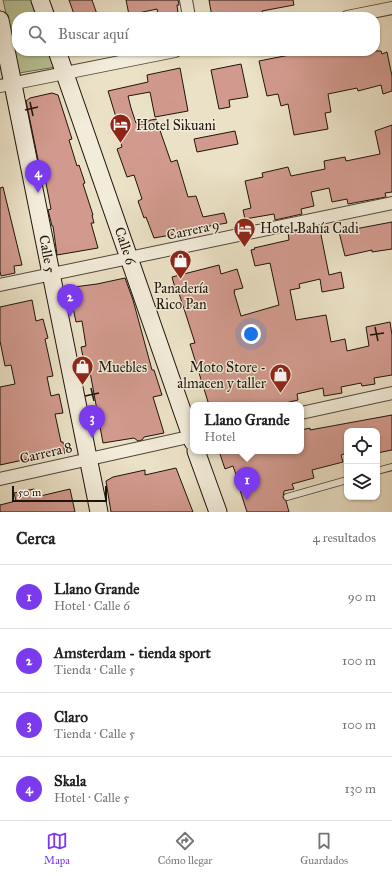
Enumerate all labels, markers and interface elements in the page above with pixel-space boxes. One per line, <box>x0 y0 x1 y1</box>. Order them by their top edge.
search box <box>12 12 380 56</box>
icon: search <box>26 23 48 45</box>
text: Buscar aquí <box>58 25 129 43</box>
hotel icon: Hotel Sikuani <box>107 112 133 145</box>
place label: Hotel Sikuani <box>136 117 216 134</box>
pin: 4 <box>25 160 51 193</box>
hotel icon: Hotel Bahía Cadi <box>231 215 257 248</box>
street label: Carrera 9 <box>165 216 221 244</box>
place label: Hotel Bahía Cadi <box>260 220 359 237</box>
street label: Calle 6 <box>111 225 140 268</box>
street label: Calle 5 <box>35 234 59 275</box>
shop icon: Panadería Rico Pan <box>168 247 194 280</box>
place label: Panadería Rico Pan <box>153 280 209 313</box>
pin: 2 <box>57 284 83 317</box>
your location <box>241 324 261 344</box>
shop icon: Muebles <box>69 354 95 387</box>
place label: Muebles <box>98 359 147 376</box>
place label: Moto Store - almacen y taller <box>177 359 267 392</box>
shop icon: Moto Store - almacen y taller <box>268 362 294 395</box>
popup <box>190 402 304 454</box>
pin: 3 <box>79 405 105 438</box>
text: Llano Grande <box>204 411 290 429</box>
map controls <box>344 428 380 500</box>
button: locate <box>344 428 380 464</box>
text: Hotel <box>204 429 236 445</box>
street label: Carrera 8 <box>18 439 74 467</box>
button: layers <box>344 464 380 500</box>
pin: 1 <box>234 467 260 500</box>
scale bar <box>12 484 107 503</box>
text: 50 m <box>18 486 41 499</box>
text: Cerca <box>16 528 55 549</box>
text: 4 resultados <box>313 530 376 546</box>
text: Llano Grande <box>54 580 139 598</box>
text: 1 <box>26 589 32 605</box>
text: 90 m <box>348 589 376 605</box>
text: Hotel · Calle 6 <box>54 598 130 614</box>
text: Amsterdam - tienda sport <box>54 644 211 662</box>
text: 2 <box>26 653 32 669</box>
text: 100 m <box>342 653 376 669</box>
text: Tienda · Calle 5 <box>54 662 135 678</box>
text: Claro <box>54 708 88 726</box>
text: 3 <box>26 717 32 733</box>
text: 100 m <box>342 717 376 733</box>
text: Tienda · Calle 5 <box>54 726 135 742</box>
text: Skala <box>54 772 86 790</box>
text: 4 <box>25 781 33 797</box>
text: 130 m <box>344 781 376 797</box>
text: Hotel · Calle 5 <box>54 790 129 806</box>
tab: Mapa <box>44 830 70 867</box>
tab: Cómo llegar <box>158 830 212 867</box>
tab: Guardados <box>300 830 348 867</box>

